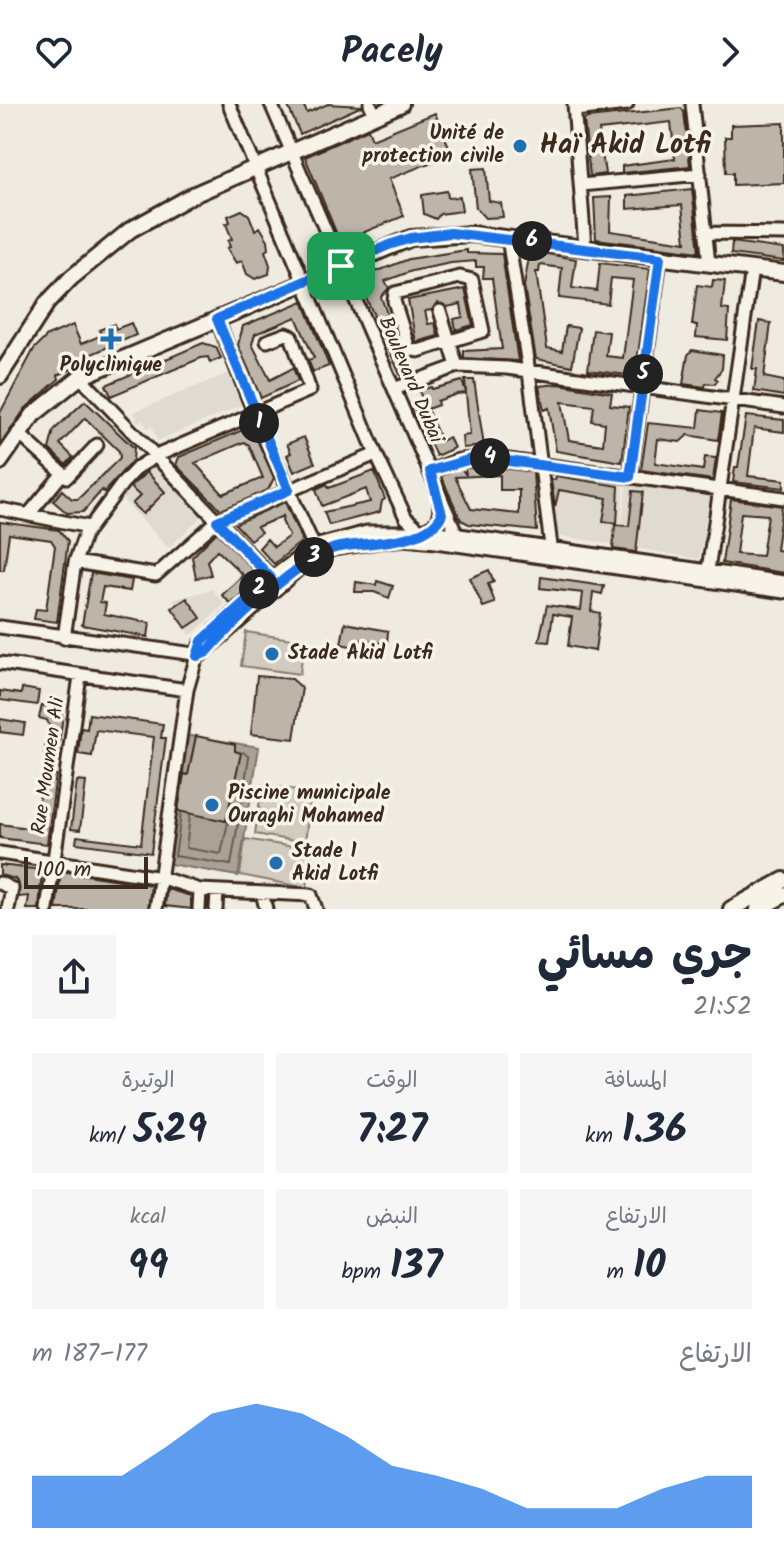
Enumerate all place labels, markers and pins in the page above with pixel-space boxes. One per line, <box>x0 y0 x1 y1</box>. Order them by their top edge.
place label: Unité de protection civile <box>362 118 504 173</box>
marker: Unité de protection civile <box>511 137 529 155</box>
pin: 6 <box>512 221 552 261</box>
pin <box>307 232 375 300</box>
marker: Polyclinique <box>100 328 122 350</box>
place label: Polyclinique <box>60 350 162 382</box>
pin: 5 <box>623 354 663 394</box>
pin: 1 <box>239 403 279 443</box>
pin: 4 <box>470 438 510 478</box>
pin: 3 <box>294 537 334 577</box>
pin: 2 <box>239 569 279 609</box>
place label: Stade Akid Lotfi <box>288 638 434 670</box>
marker: Stade Akid Lotfi <box>263 645 281 663</box>
place label: Piscine municipale Ouraghi Mohamed <box>228 778 391 833</box>
marker: Piscine municipale Ouraghi Mohamed <box>203 796 221 814</box>
place label: Stade 1 Akid Lotfi <box>292 836 379 891</box>
marker: Stade 1 Akid Lotfi <box>267 854 285 872</box>

